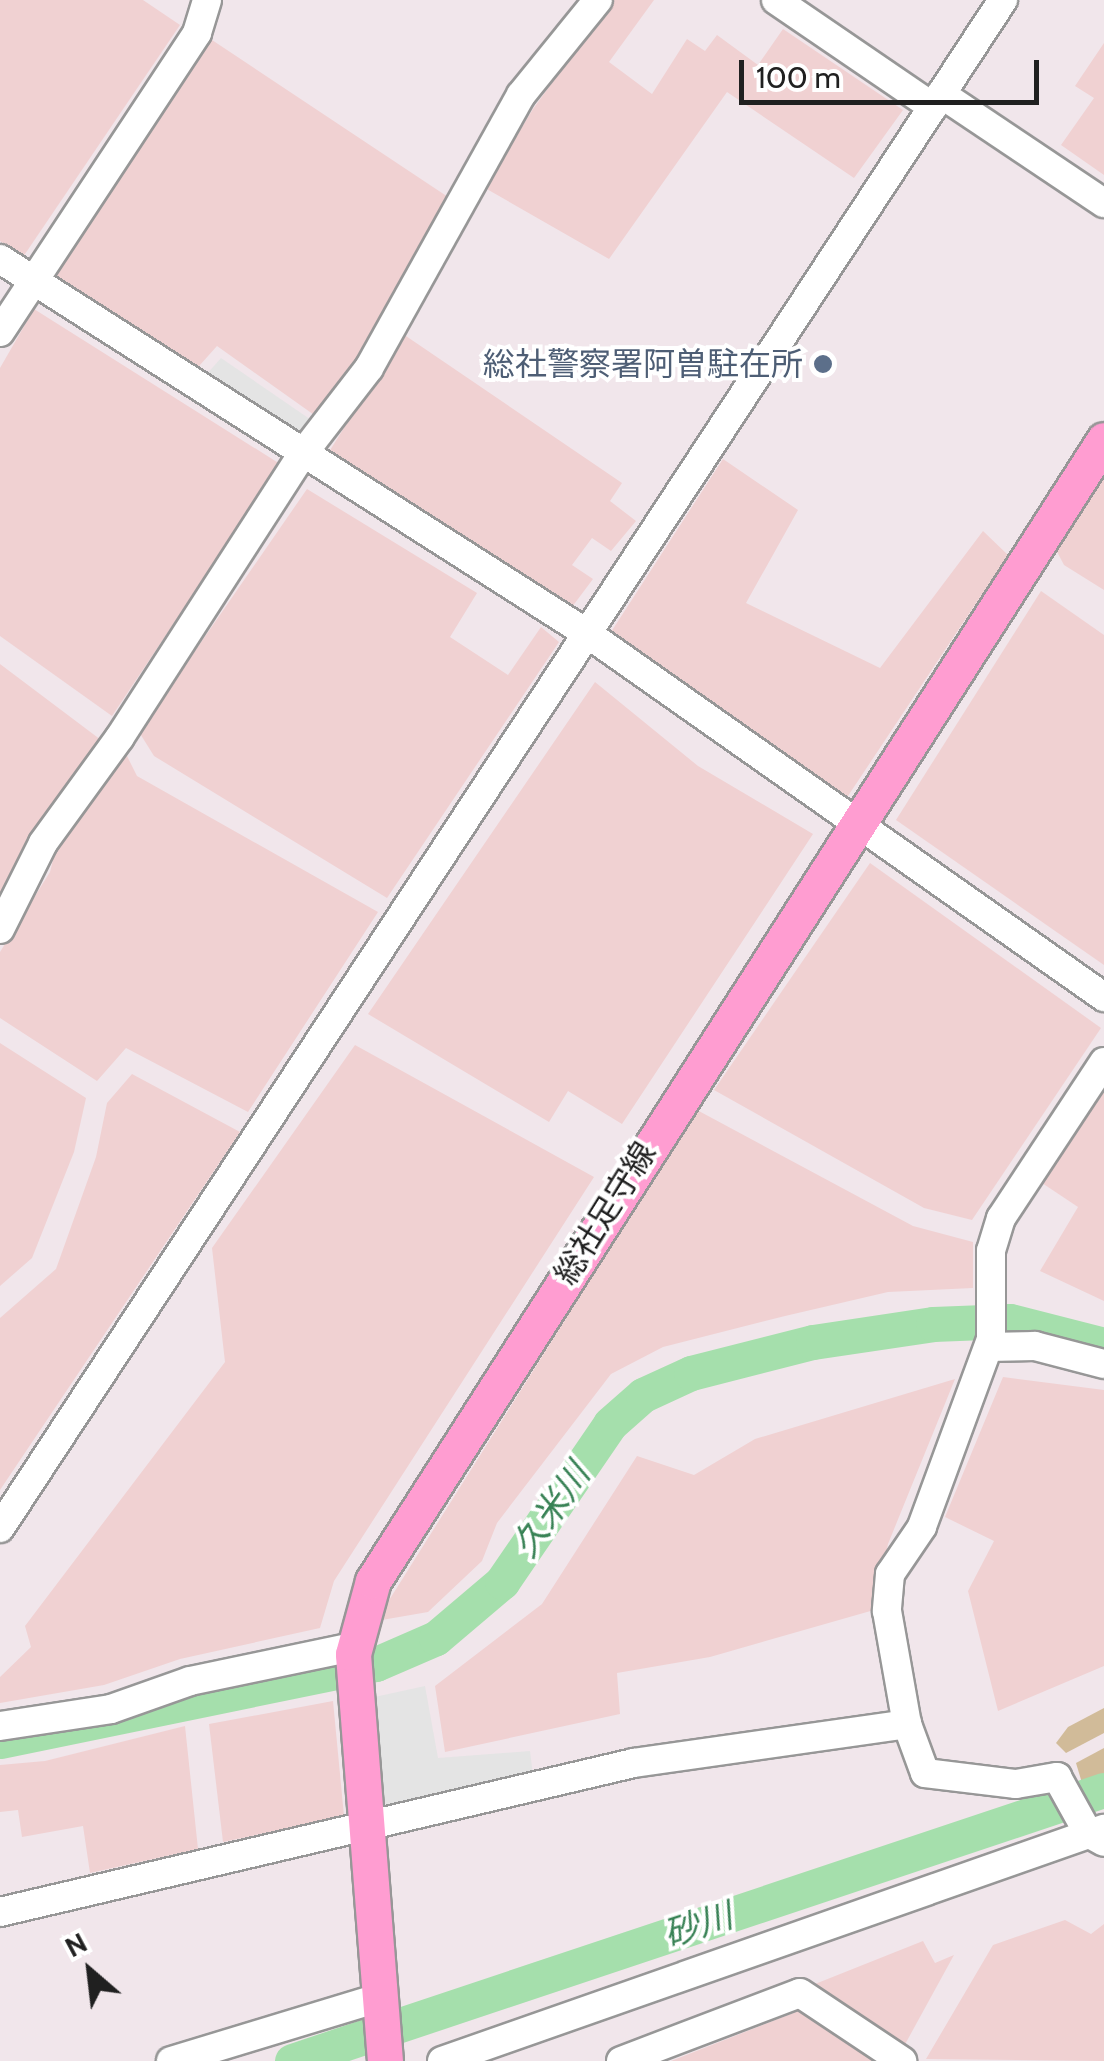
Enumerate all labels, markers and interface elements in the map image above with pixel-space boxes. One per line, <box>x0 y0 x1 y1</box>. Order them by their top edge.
scale bar <box>744 40 1044 102</box>
text: 100 m <box>756 59 841 96</box>
place label: 総社警察署阿曽駐在所 <box>483 345 803 383</box>
marker: 総社警察署阿曽駐在所 <box>812 353 834 375</box>
street label: 総社足守線 <box>546 1135 664 1291</box>
water label: 久米川 <box>504 1455 598 1565</box>
water label: 砂川 <box>658 1894 738 1956</box>
north arrow <box>40 1921 140 2021</box>
text: N <box>59 1925 93 1964</box>

